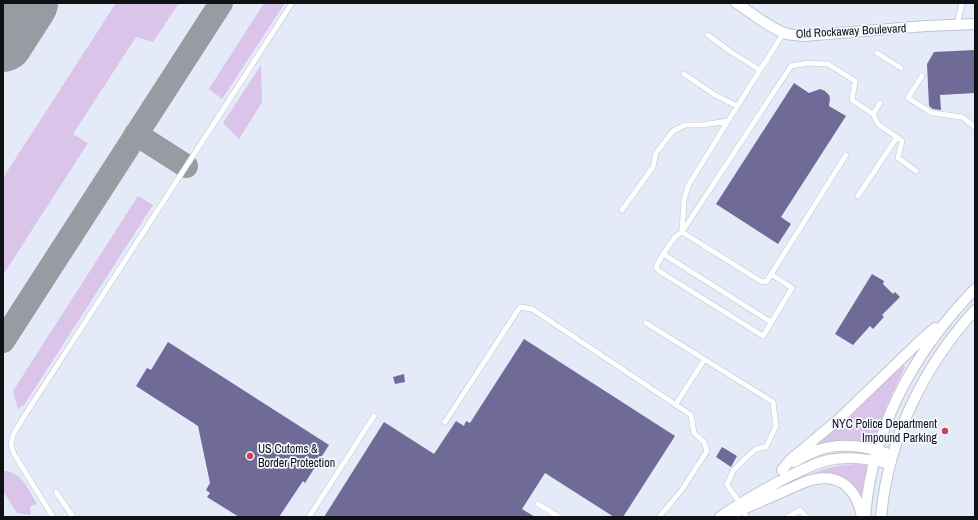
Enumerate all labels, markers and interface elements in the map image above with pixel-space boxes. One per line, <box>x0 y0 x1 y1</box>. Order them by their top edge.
street label: Old Rockaway Boulevard <box>795 20 907 42</box>
place label: NYC Police Department Impound Parking <box>832 416 938 446</box>
marker: NYC Police Department Impound Parking <box>940 426 950 436</box>
place label: US Cutoms & Border Protection <box>258 441 335 471</box>
marker: US Cutoms & Border Protection <box>245 451 255 461</box>

